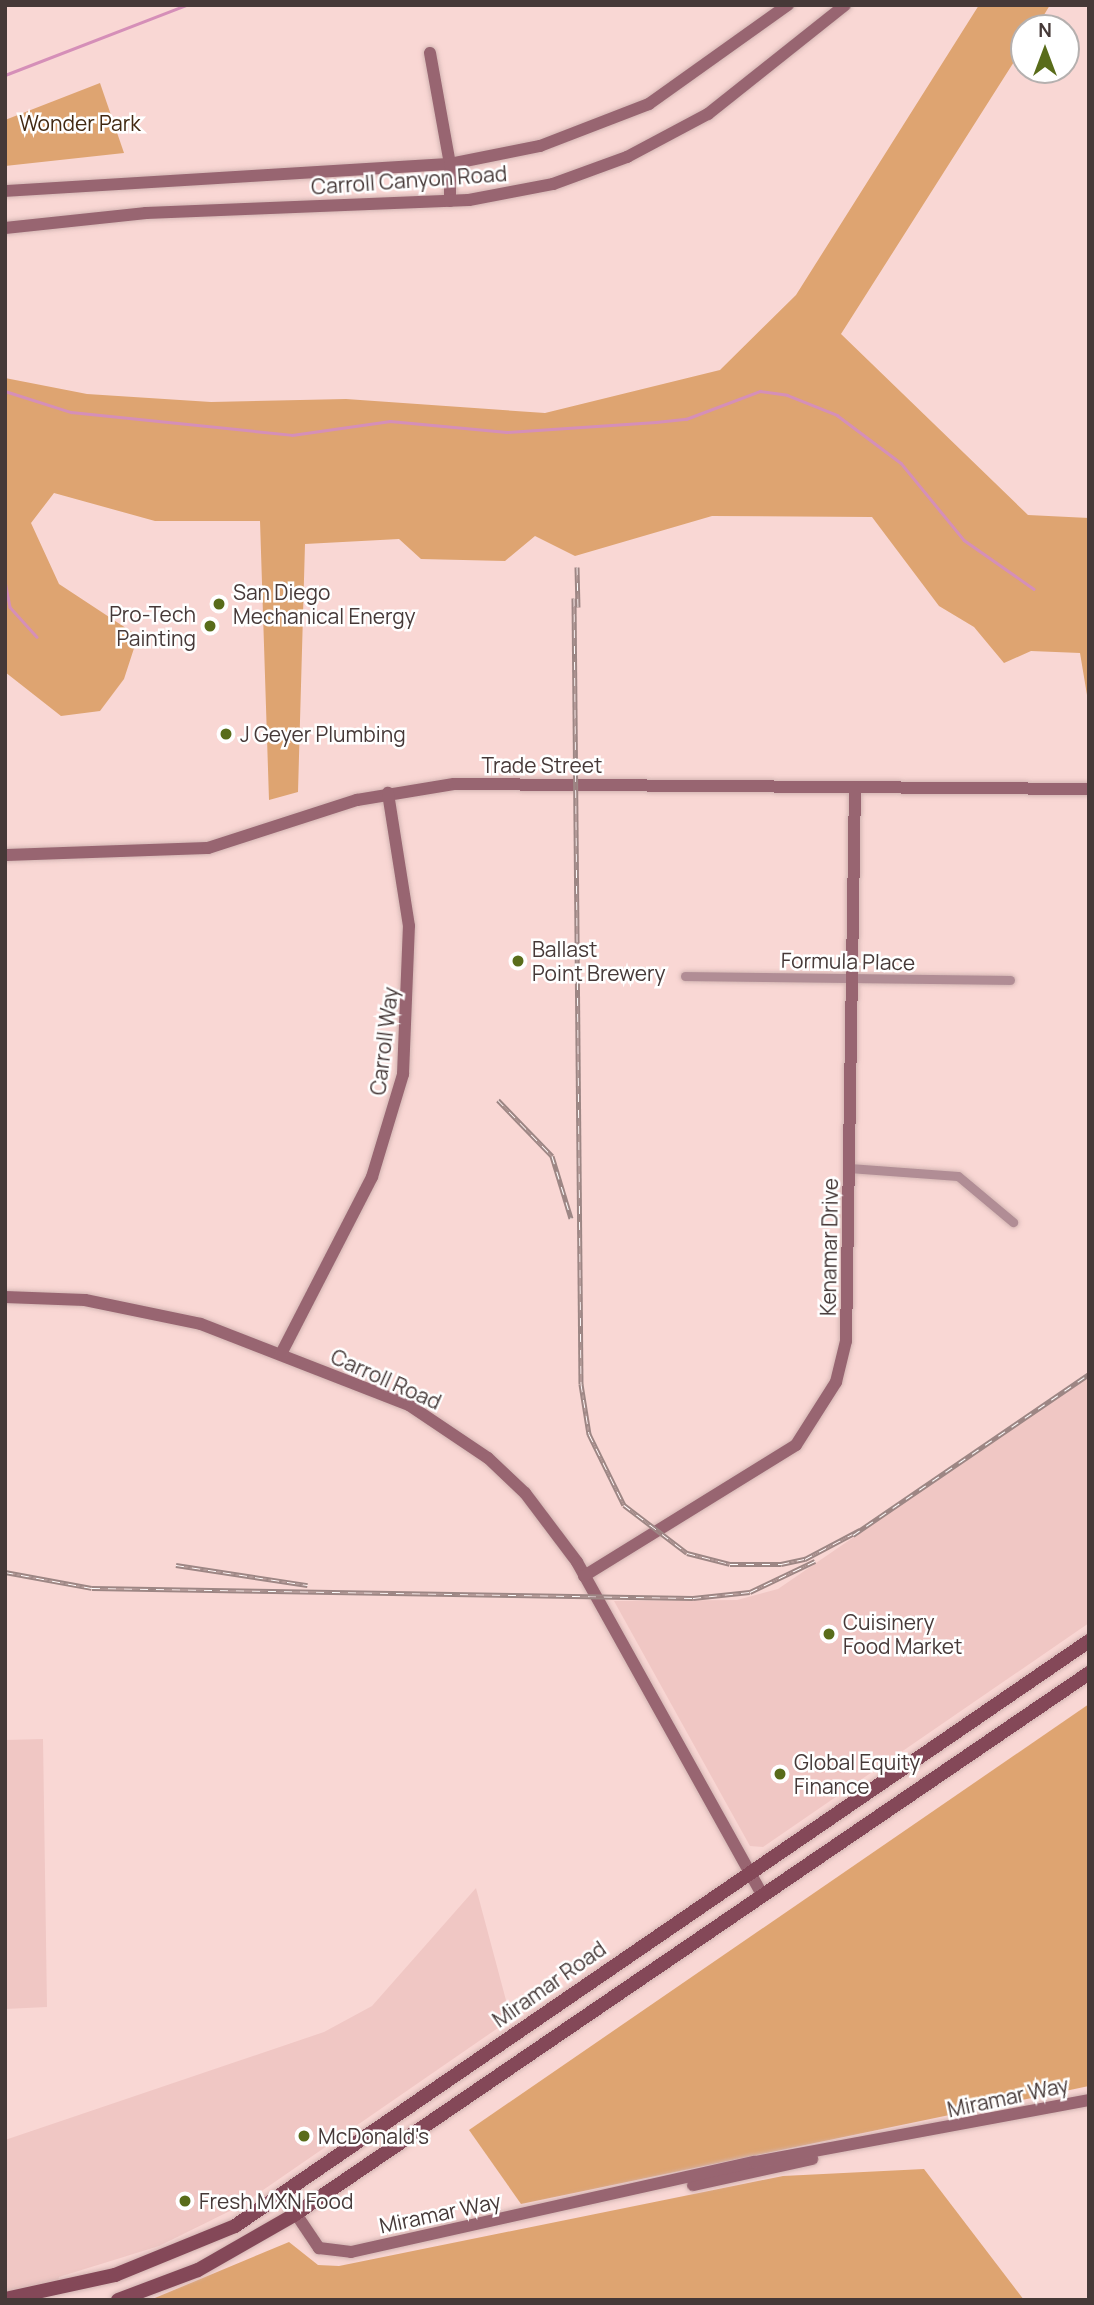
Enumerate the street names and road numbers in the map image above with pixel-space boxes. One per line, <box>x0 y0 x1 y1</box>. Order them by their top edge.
street label: Carroll Canyon Road <box>310 161 508 199</box>
street label: Trade Street <box>482 752 602 778</box>
street label: Formula Place <box>781 947 915 975</box>
street label: Carroll Way <box>365 985 403 1097</box>
street label: Kenamar Drive <box>815 1178 843 1316</box>
street label: Carroll Road <box>327 1344 445 1414</box>
street label: Miramar Road <box>488 1936 610 2032</box>
street label: Miramar Way <box>945 2072 1071 2122</box>
street label: Miramar Way <box>377 2188 503 2238</box>

